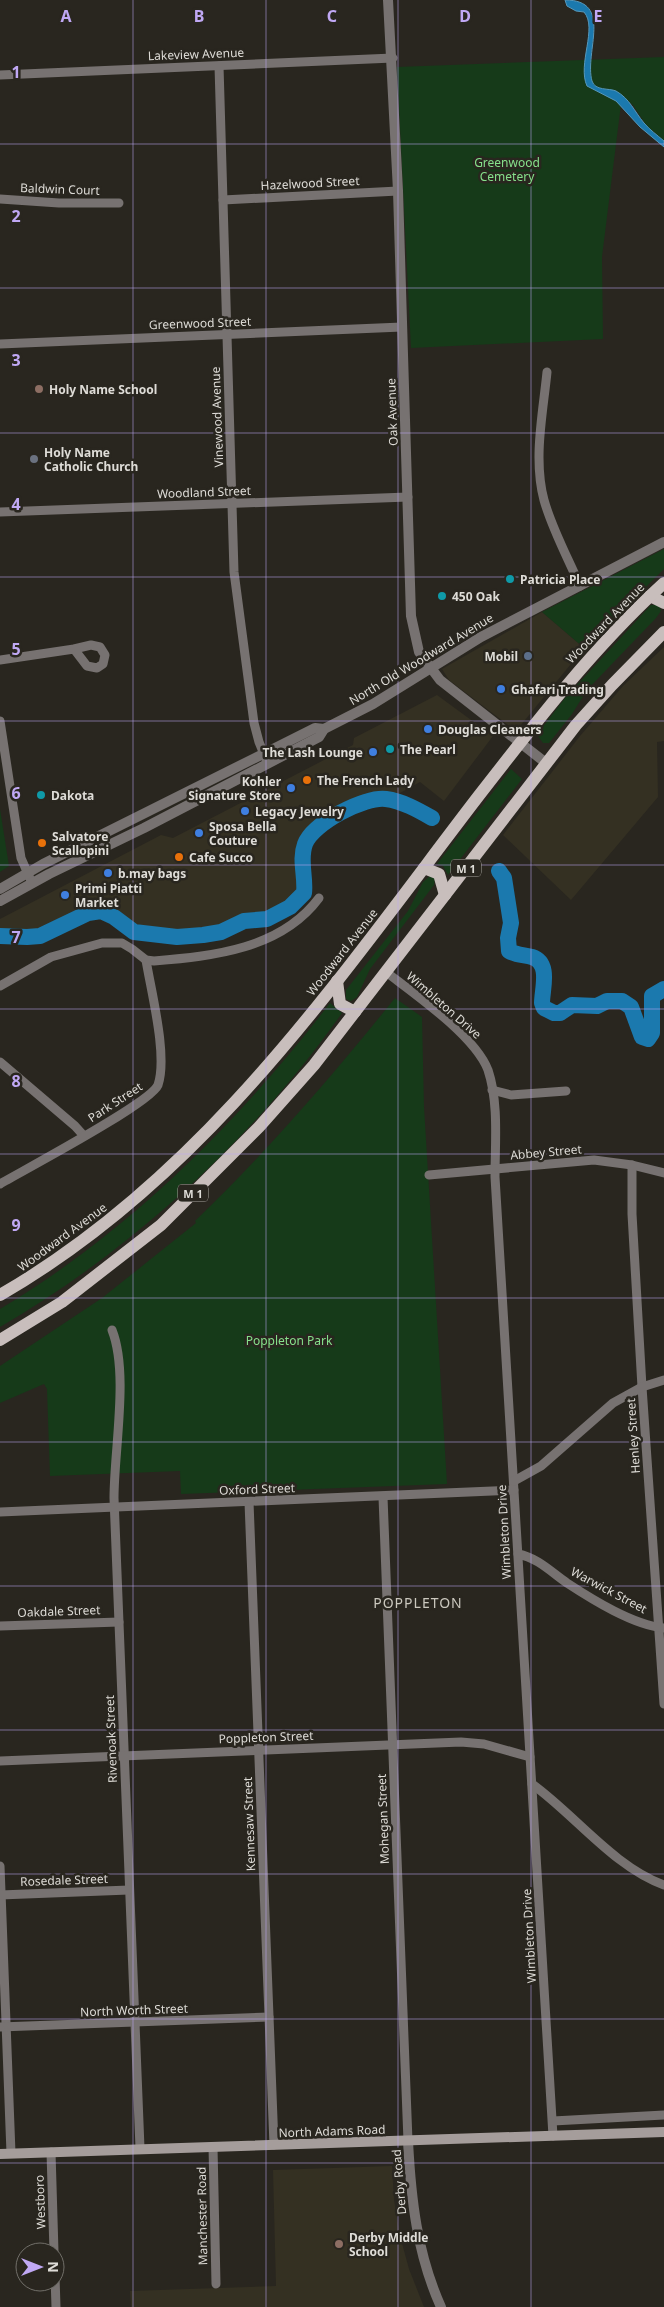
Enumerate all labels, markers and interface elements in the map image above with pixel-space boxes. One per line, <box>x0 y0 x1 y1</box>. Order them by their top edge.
text: A <box>60 5 72 27</box>
text: B <box>194 5 204 27</box>
text: C <box>327 5 337 27</box>
text: D <box>459 5 471 27</box>
text: E <box>594 5 603 27</box>
street label: Lakeview Avenue <box>148 44 245 64</box>
text: 1 <box>11 61 21 83</box>
park label: Greenwood Cemetery <box>474 154 540 185</box>
street label: Hazelwood Street <box>260 172 361 194</box>
street label: Baldwin Court <box>20 179 101 199</box>
text: 2 <box>11 205 21 227</box>
street label: Greenwood Street <box>149 313 252 333</box>
text: 3 <box>11 349 21 371</box>
street label: Vinewood Avenue <box>207 366 227 468</box>
street label: Oak Avenue <box>382 378 402 446</box>
place label: Holy Name School <box>49 381 157 398</box>
marker: Holy Name School <box>33 383 45 395</box>
place label: Holy Name Catholic Church <box>44 444 138 475</box>
marker: Holy Name Catholic Church <box>28 453 40 465</box>
street label: Woodland Street <box>157 482 252 502</box>
text: 4 <box>11 493 21 515</box>
place label: Patricia Place <box>520 571 600 588</box>
marker: Patricia Place <box>504 573 516 585</box>
street label: Woodward Avenue <box>562 579 648 667</box>
place label: 450 Oak <box>452 588 500 605</box>
marker: 450 Oak <box>436 590 448 602</box>
street label: North Old Woodward Avenue <box>346 609 497 709</box>
text: 5 <box>11 638 21 660</box>
place label: Mobil <box>484 648 518 665</box>
marker: Mobil <box>522 650 534 662</box>
place label: Ghafari Trading <box>511 681 604 698</box>
marker: Ghafari Trading <box>495 683 507 695</box>
place label: Douglas Cleaners <box>438 721 542 738</box>
marker: Douglas Cleaners <box>422 723 434 735</box>
place label: The Pearl <box>400 741 456 758</box>
marker: The Pearl <box>384 743 396 755</box>
place label: The Lash Lounge <box>263 744 363 761</box>
marker: The Lash Lounge <box>367 746 379 758</box>
place label: The French Lady <box>317 772 414 789</box>
place label: Kohler Signature Store <box>188 773 282 804</box>
marker: The French Lady <box>301 774 313 786</box>
text: 6 <box>11 782 21 804</box>
marker: Kohler Signature Store <box>285 782 297 794</box>
place label: Dakota <box>51 787 94 804</box>
marker: Dakota <box>35 789 47 801</box>
place label: Legacy Jewelry <box>255 803 344 820</box>
marker: Legacy Jewelry <box>239 805 251 817</box>
place label: Sposa Bella Couture <box>209 818 277 849</box>
marker: Sposa Bella Couture <box>193 827 205 839</box>
place label: Salvatore Scallopini <box>52 828 109 859</box>
marker: Salvatore Scallopini <box>36 837 48 849</box>
place label: Cafe Succo <box>189 849 253 866</box>
marker: Cafe Succo <box>173 851 185 863</box>
road number: M 1 <box>451 860 481 876</box>
place label: b.may bags <box>118 865 186 882</box>
marker: b.may bags <box>102 867 114 879</box>
place label: Primi Piatti Market <box>75 880 142 911</box>
marker: Primi Piatti Market <box>59 889 71 901</box>
street label: Woodward Avenue <box>303 905 382 999</box>
text: 7 <box>11 926 21 948</box>
street label: Wimbleton Drive <box>403 968 485 1043</box>
text: 8 <box>11 1070 21 1092</box>
street label: Park Street <box>84 1078 146 1126</box>
street label: Abbey Street <box>510 1140 583 1164</box>
road number: M 1 <box>178 1184 208 1202</box>
street label: Woodward Avenue <box>14 1199 110 1275</box>
text: 9 <box>11 1214 21 1236</box>
park label: Poppleton Park <box>246 1332 333 1349</box>
street label: Henley Street <box>622 1397 644 1474</box>
street label: Oxford Street <box>219 1479 296 1499</box>
street label: Wimbleton Drive <box>493 1484 515 1580</box>
street label: Warwick Street <box>568 1563 651 1618</box>
district label: POPPLETON <box>373 1593 463 1612</box>
street label: Oakdale Street <box>17 1601 101 1621</box>
street label: Rivenoak Street <box>101 1694 121 1783</box>
street label: Poppleton Street <box>218 1727 314 1747</box>
street label: Mohegan Street <box>373 1773 393 1865</box>
street label: Kennesaw Street <box>239 1776 259 1871</box>
street label: Rosedale Street <box>20 1870 109 1890</box>
street label: Wimbleton Drive <box>518 1888 540 1984</box>
street label: North Worth Street <box>80 2000 189 2020</box>
street label: North Adams Road <box>278 2121 386 2141</box>
street label: Derby Road <box>388 2149 410 2215</box>
street label: Manchester Road <box>193 2166 211 2266</box>
street label: Westboro <box>31 2175 49 2229</box>
place label: Derby Middle School <box>349 2229 428 2260</box>
marker: Derby Middle School <box>333 2238 345 2250</box>
north arrow <box>15 2242 65 2292</box>
text: N <box>44 2261 63 2273</box>

